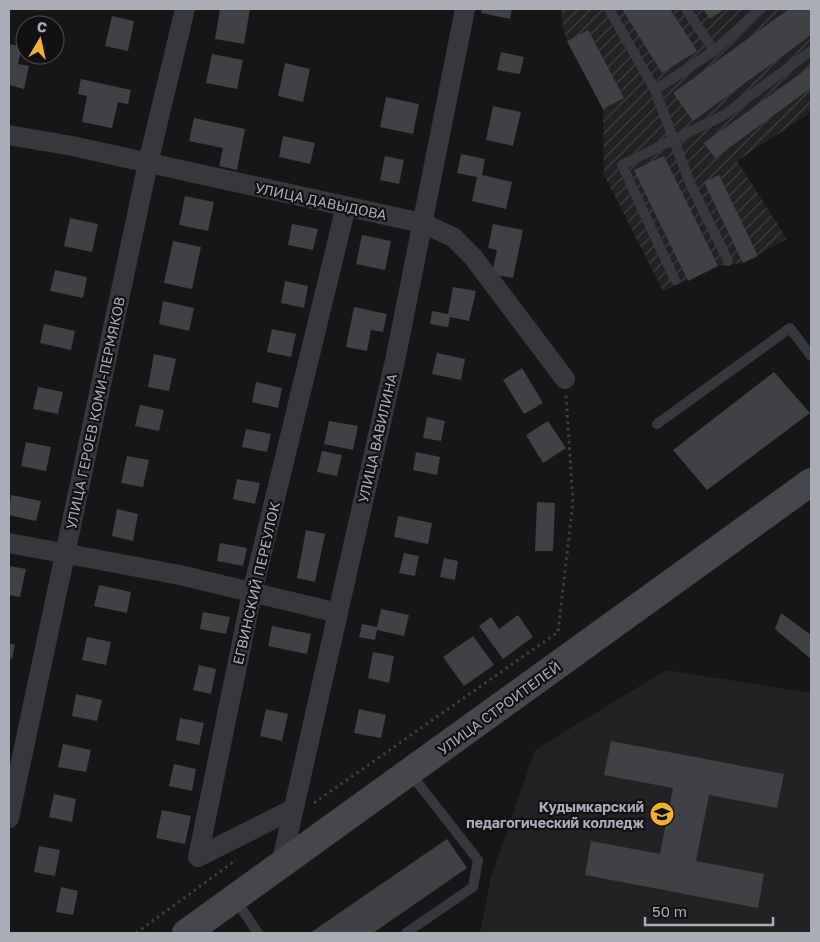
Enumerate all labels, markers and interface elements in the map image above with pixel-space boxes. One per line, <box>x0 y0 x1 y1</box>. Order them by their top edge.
north arrow <box>15 15 65 65</box>
text: С <box>36 17 48 36</box>
street label: УЛИЦА ДАВЫДОВА <box>254 179 389 223</box>
street label: УЛИЦА ГЕРОЕВ КОМИ-ПЕРМЯКОВ <box>62 295 128 531</box>
street label: УЛИЦА ВАВИЛИНА <box>354 371 400 504</box>
street label: ЕГВИНСКИЙ ПЕРЕУЛОК <box>229 500 283 666</box>
street label: УЛИЦА СТРОИТЕЛЕЙ <box>434 658 564 758</box>
place label: Кудымкарский педагогический колледж <box>466 798 645 831</box>
school or university icon: Кудымкарский педагогический колледж <box>649 801 675 827</box>
scale bar <box>645 894 772 926</box>
text: 50 m <box>652 902 687 920</box>

